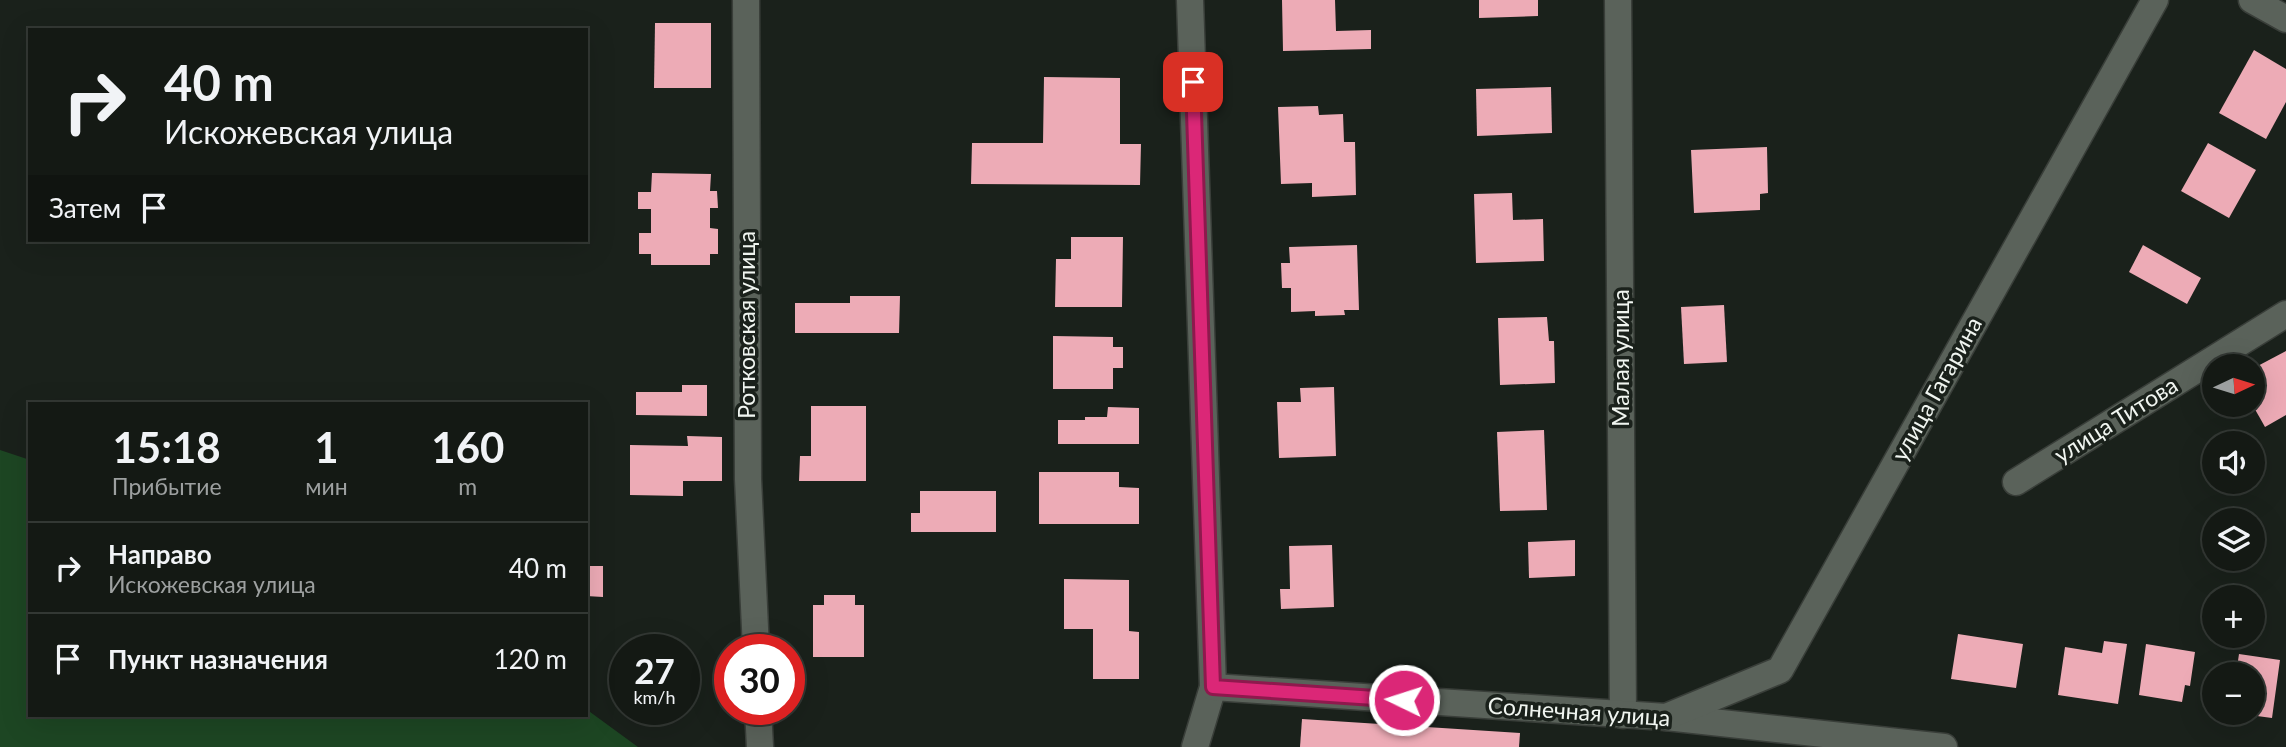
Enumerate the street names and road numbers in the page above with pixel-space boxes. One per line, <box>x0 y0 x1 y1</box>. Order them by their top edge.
street label: Ротковская улица <box>732 231 760 419</box>
street label: Малая улица <box>1606 289 1634 427</box>
street label: улица Гагарина <box>1885 312 1987 465</box>
street label: улица Титова <box>2049 370 2182 468</box>
street label: Солнечная улица <box>1487 691 1671 731</box>

